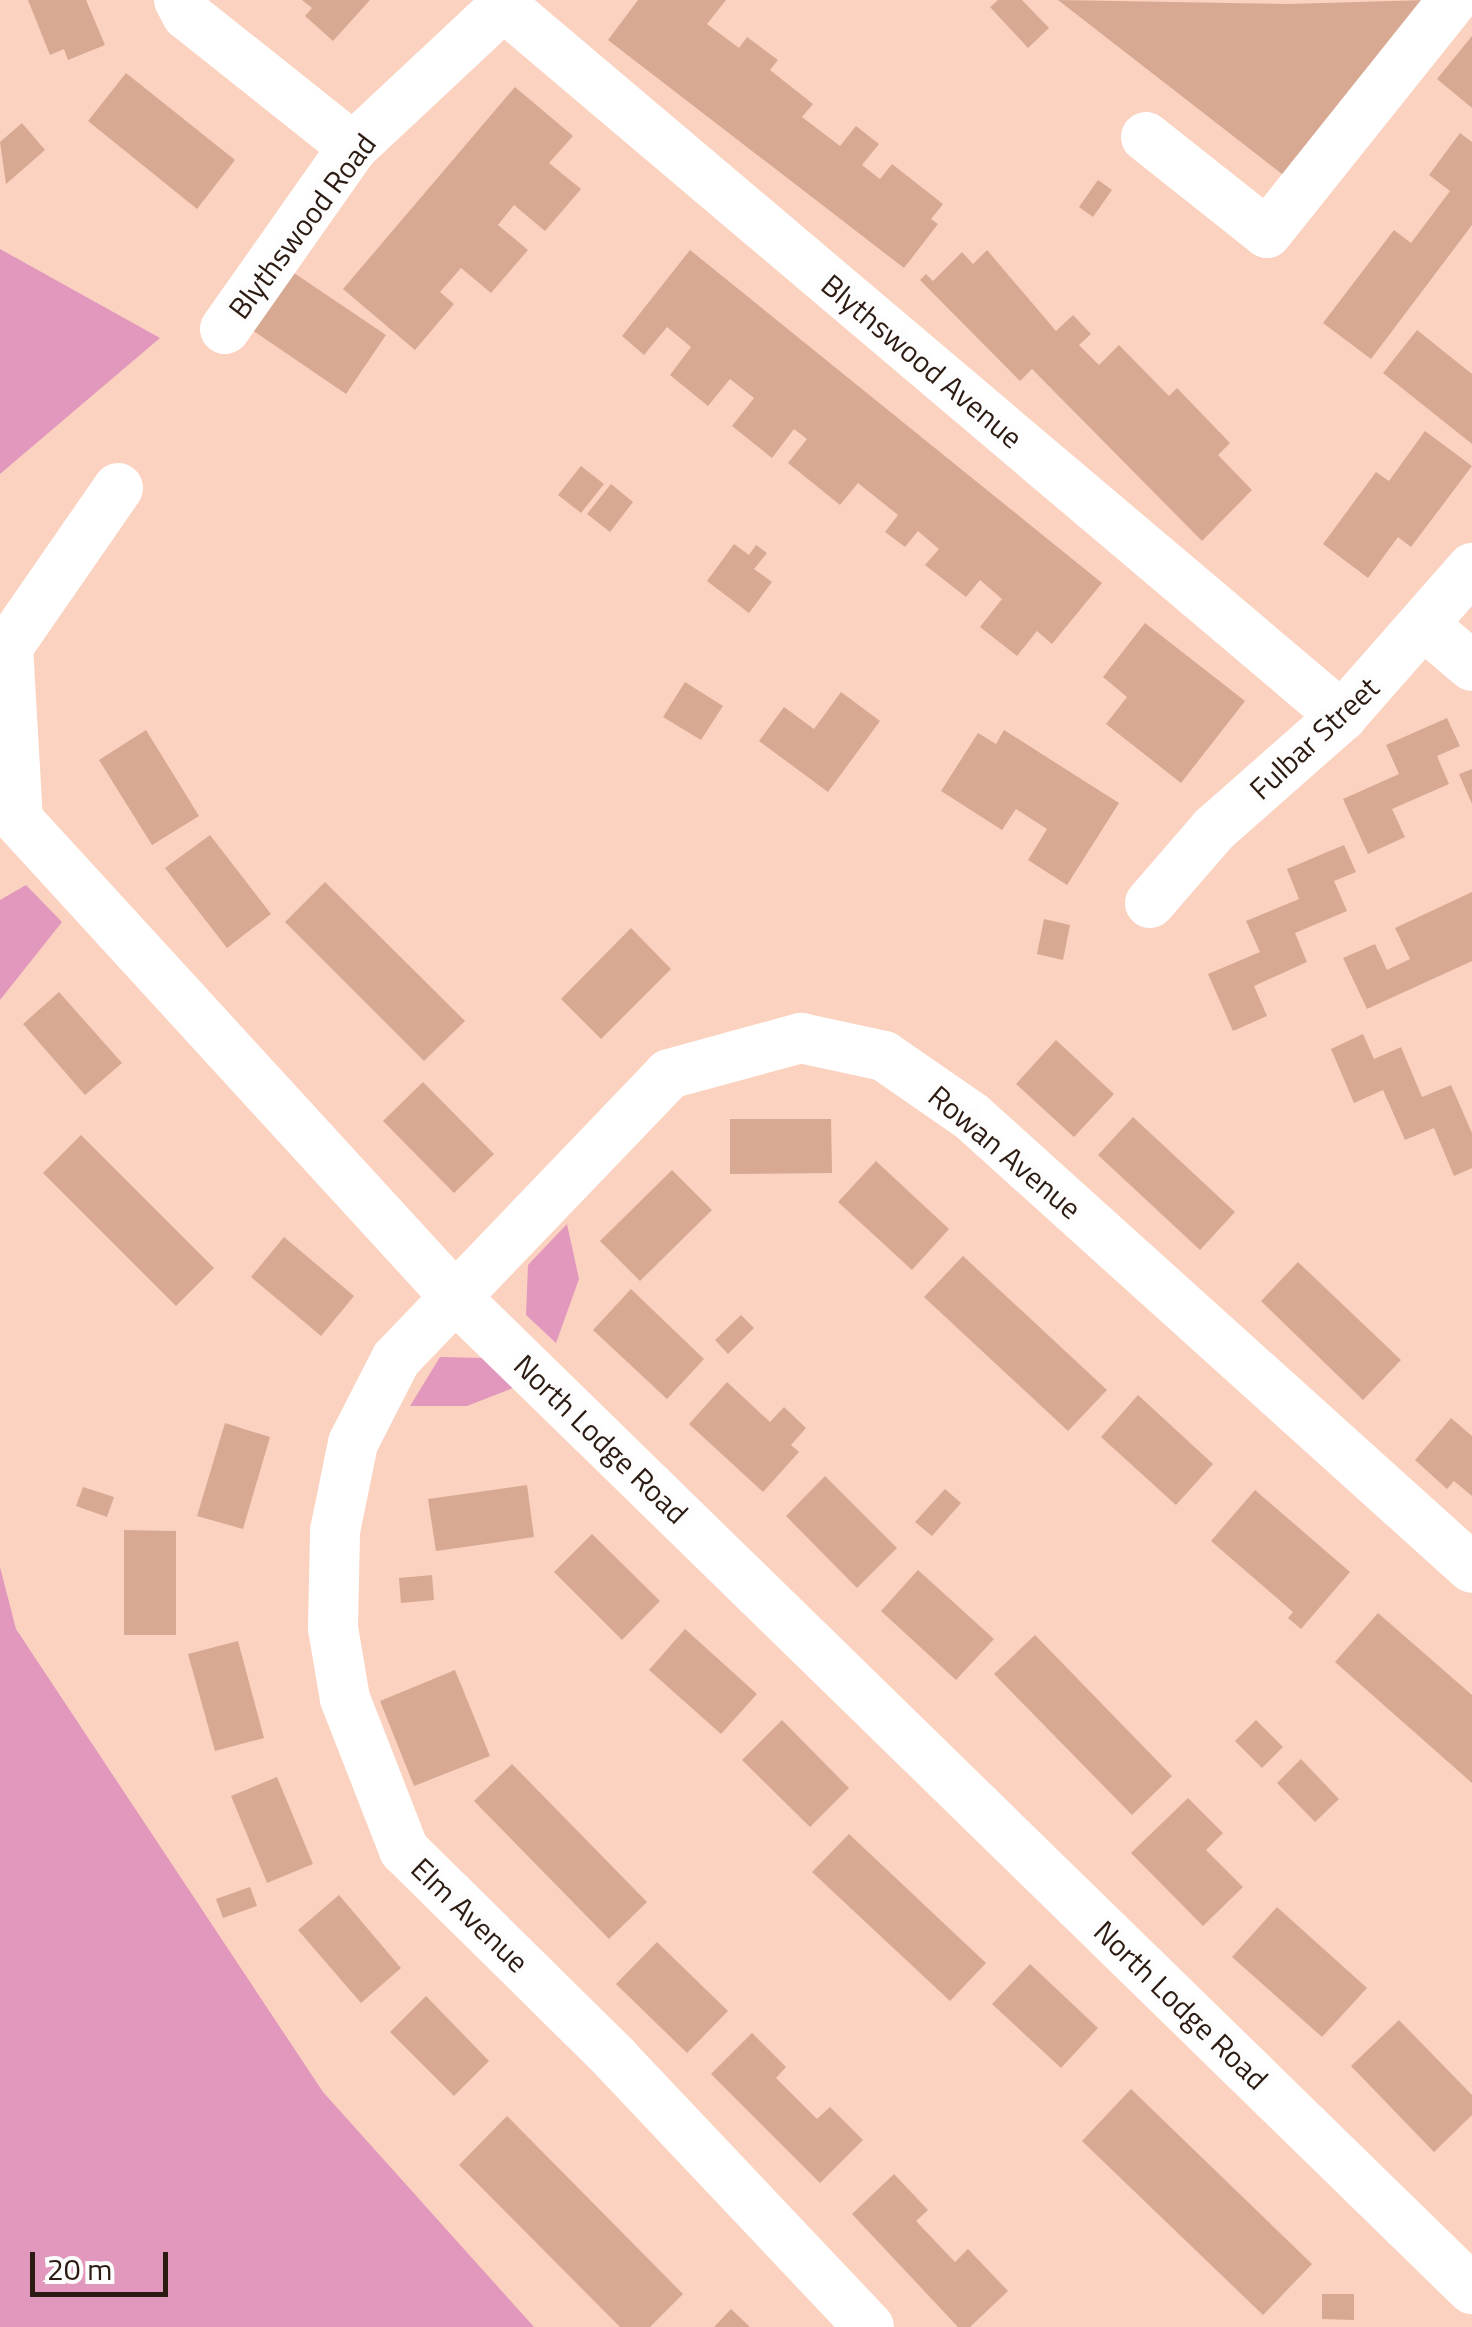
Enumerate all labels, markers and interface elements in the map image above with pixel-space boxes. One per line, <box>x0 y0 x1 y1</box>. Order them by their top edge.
street label: Blythswood Road <box>221 126 383 326</box>
street label: Blythswood Avenue <box>814 267 1030 455</box>
street label: Fulbar Street <box>1242 669 1386 807</box>
street label: Rowan Avenue <box>921 1078 1089 1226</box>
street label: North Lodge Road <box>507 1347 695 1531</box>
street label: Elm Avenue <box>404 1850 536 1980</box>
street label: North Lodge Road <box>1087 1913 1275 2097</box>
scale bar <box>35 2232 172 2294</box>
text: 20 m <box>47 2246 112 2292</box>

